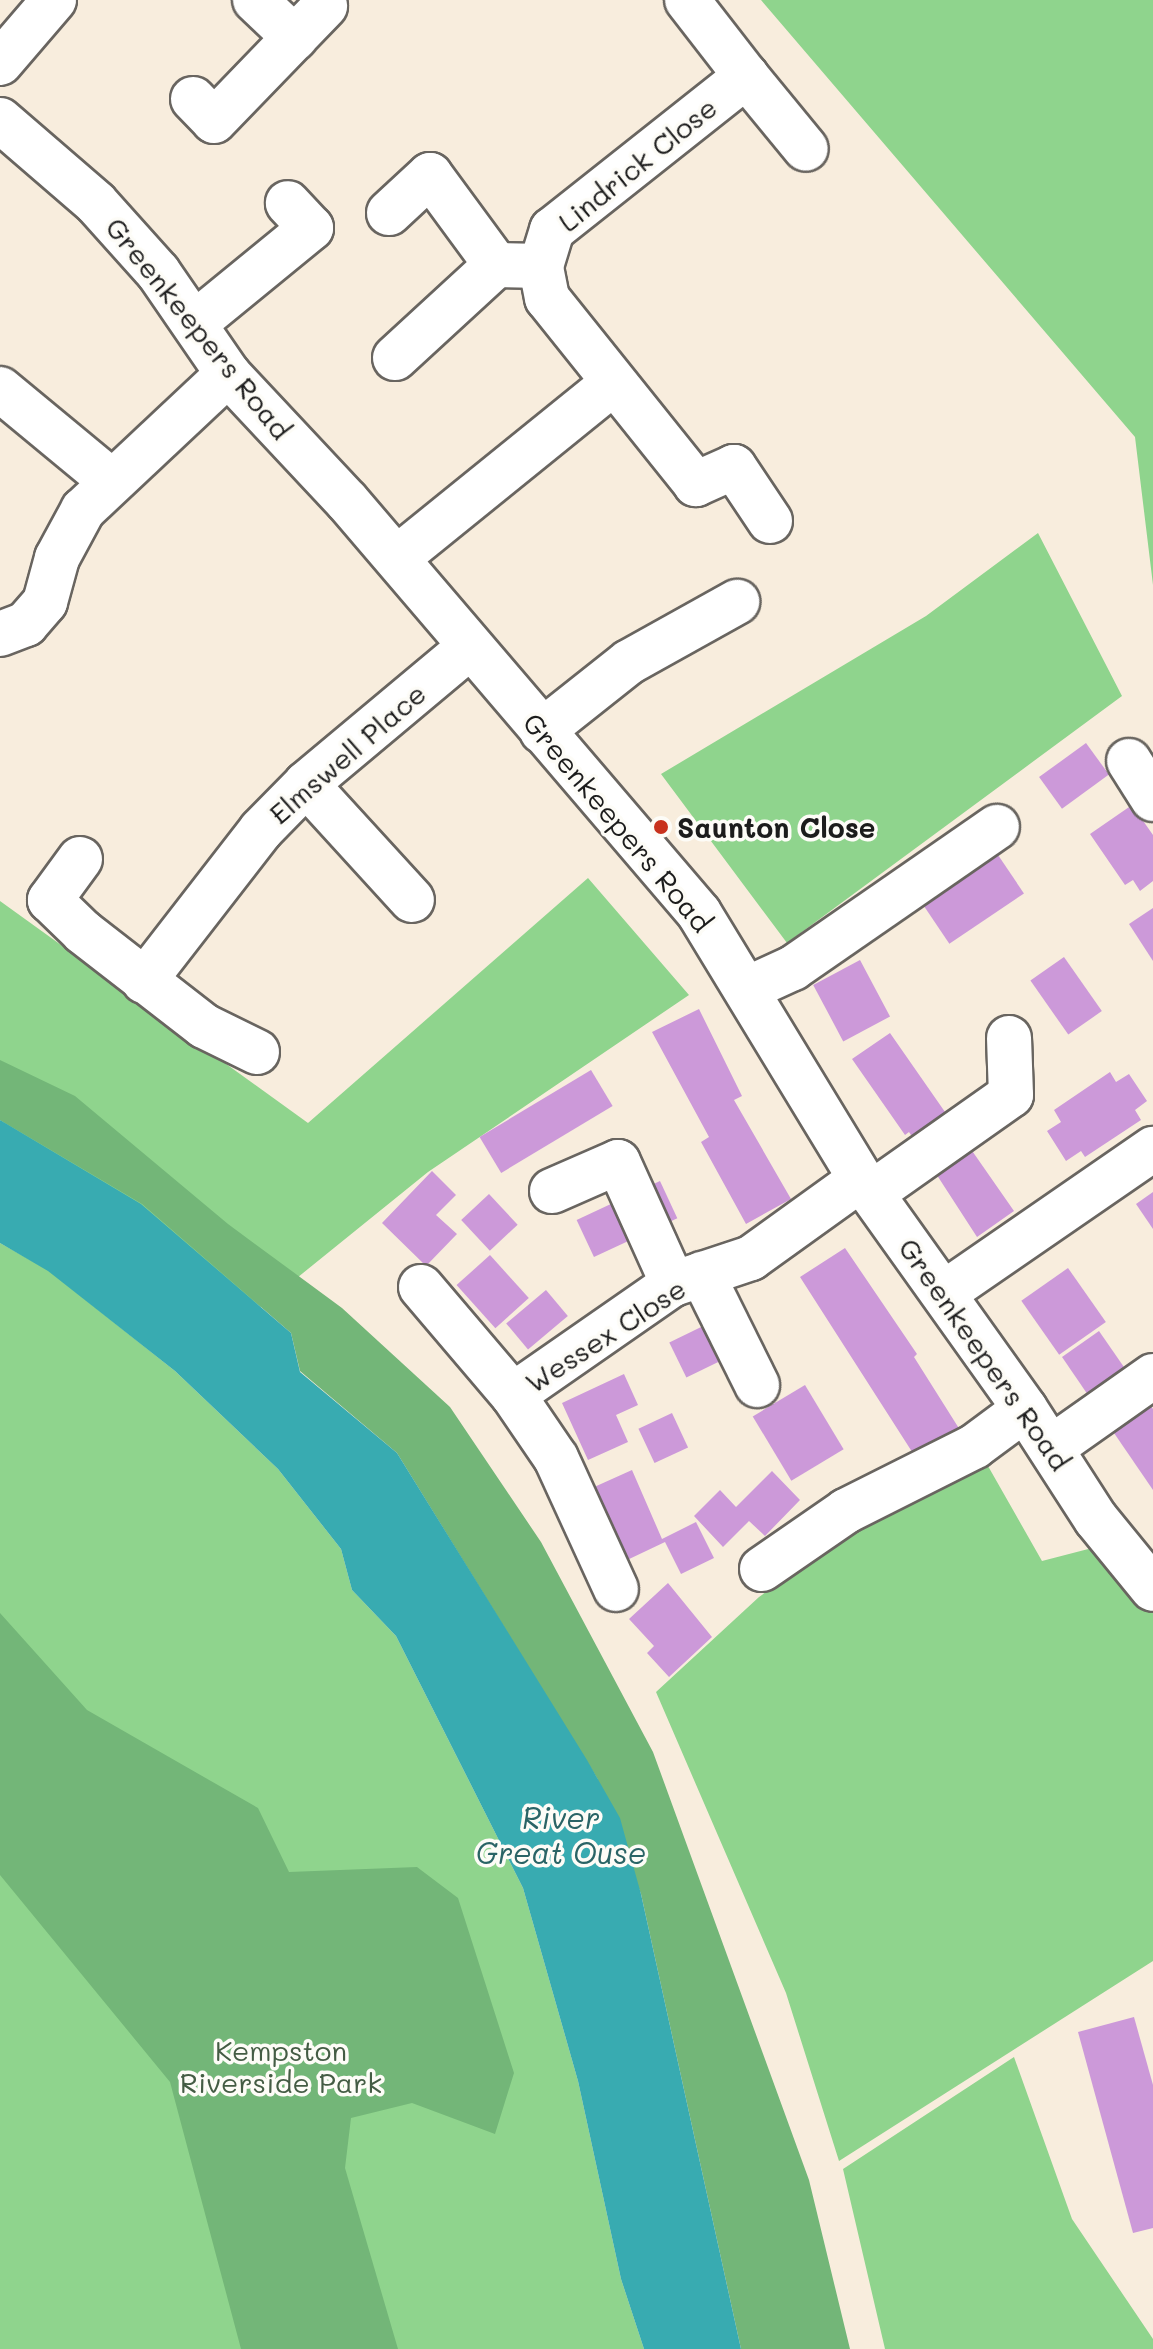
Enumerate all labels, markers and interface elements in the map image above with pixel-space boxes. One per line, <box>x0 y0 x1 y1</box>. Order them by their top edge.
street label: Lindrick Close <box>551 90 723 238</box>
street label: Greenkeepers Road <box>99 210 299 446</box>
street label: Elmswell Place <box>262 676 432 830</box>
street label: Greenkeepers Road <box>517 706 719 938</box>
place label: Saunton Close <box>677 810 876 844</box>
marker: Saunton Close <box>652 818 670 836</box>
street label: Greenkeepers Road <box>892 1232 1078 1476</box>
street label: Wessex Close <box>519 1271 691 1399</box>
water label: River Great Ouse <box>476 1799 646 1870</box>
park label: Kempston Riverside Park <box>180 2033 382 2099</box>

